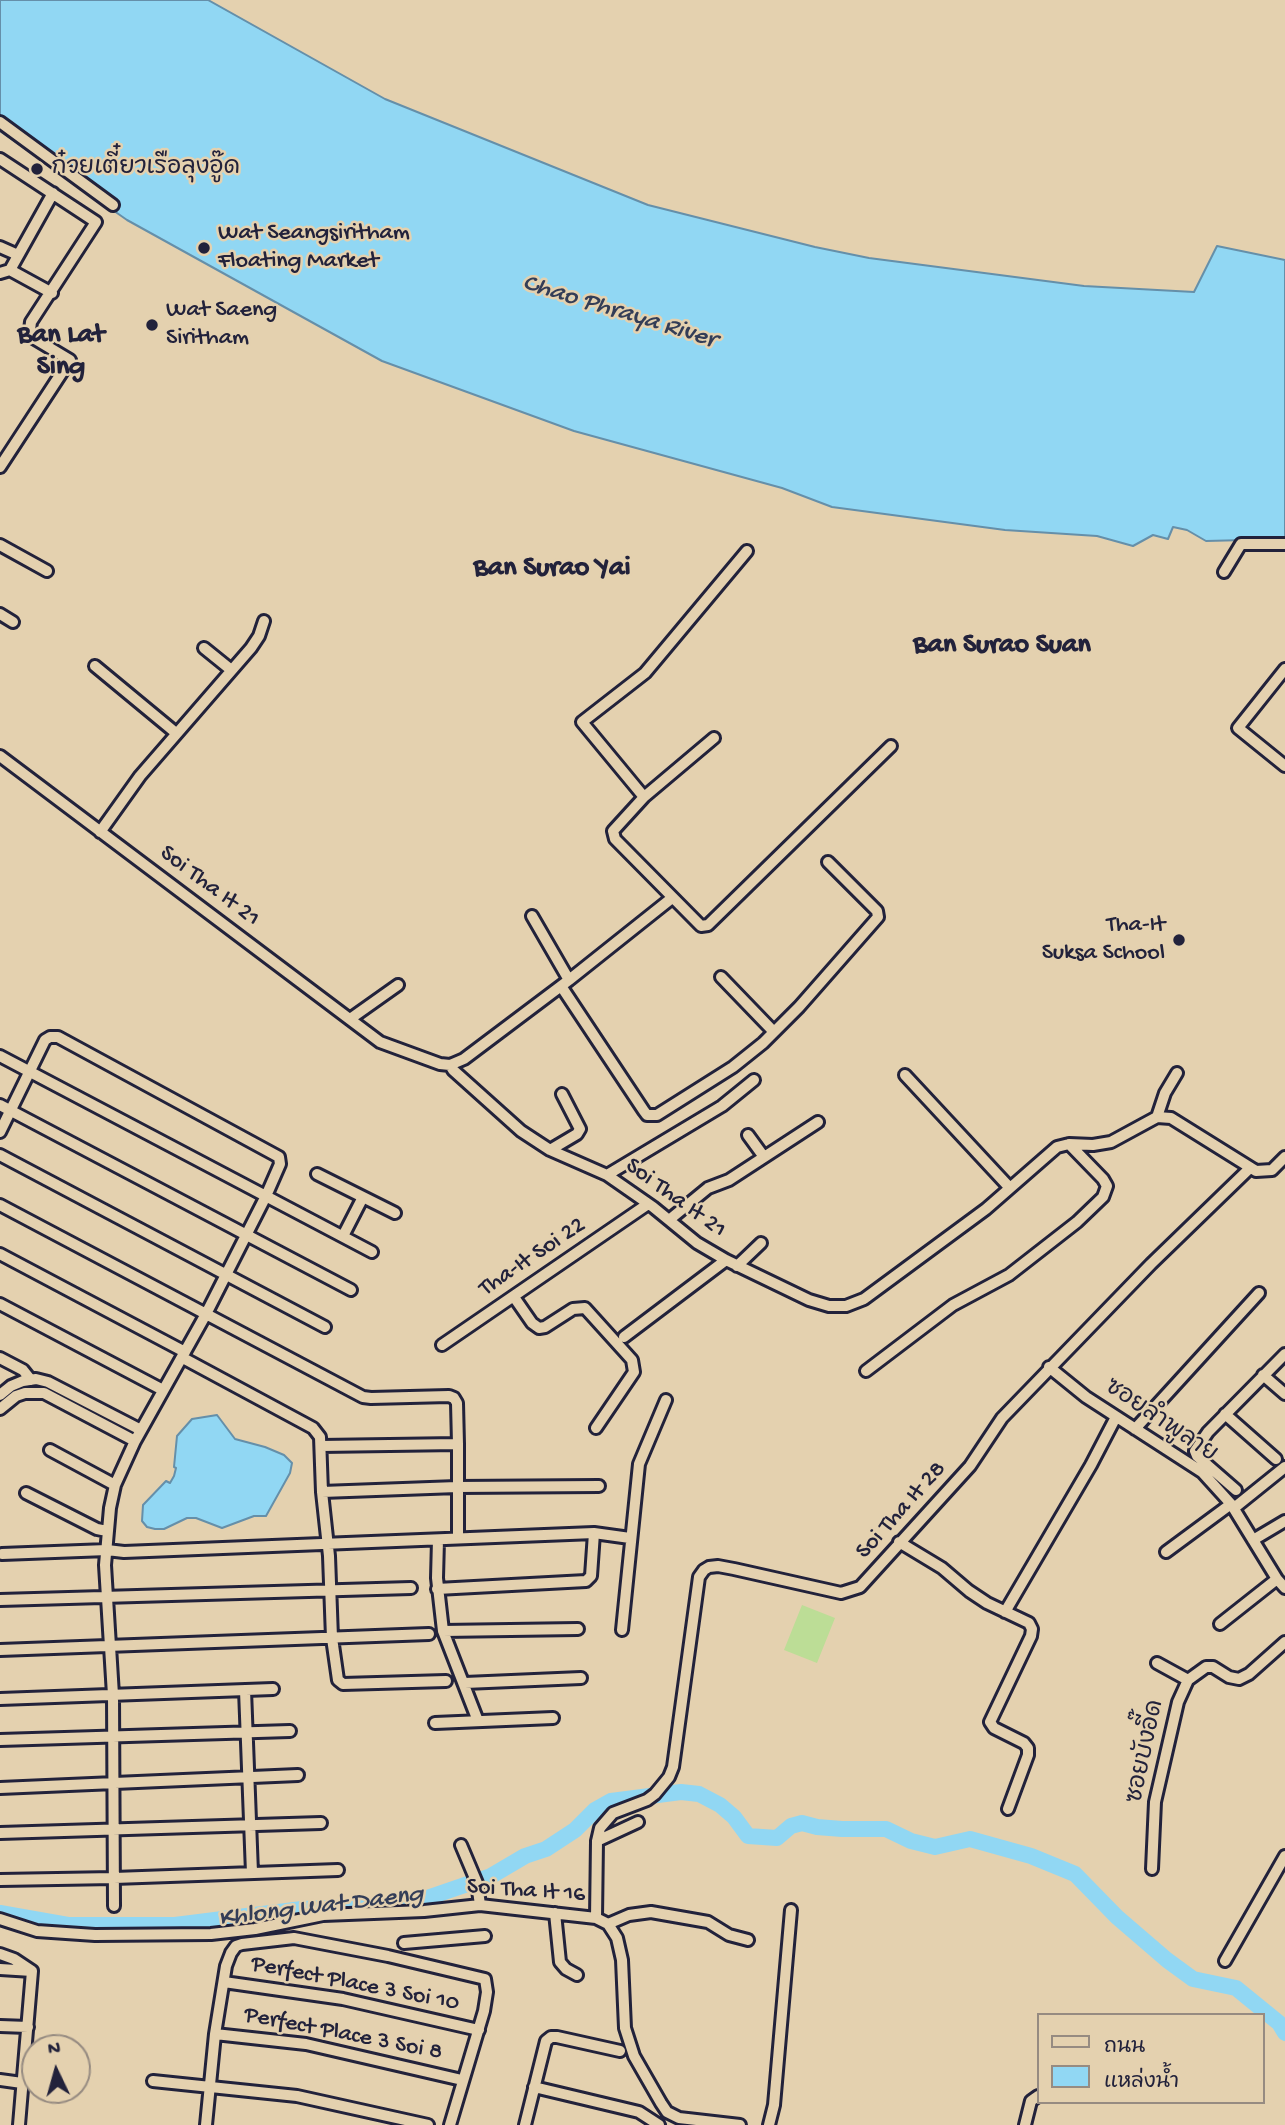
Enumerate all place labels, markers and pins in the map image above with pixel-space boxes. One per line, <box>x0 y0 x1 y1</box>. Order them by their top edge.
place label: ก๋วยเตี๋ยวเรือลุงอู๊ด <box>51 155 240 183</box>
marker: ก๋วยเตี๋ยวเรือลุงอู๊ด <box>29 161 45 177</box>
place label: Wat Seangsiritham Floating Market <box>218 220 410 276</box>
marker: Wat Seangsiritham Floating Market <box>196 240 212 256</box>
place label: Wat Saeng Siritham <box>166 297 277 353</box>
marker: Wat Saeng Siritham <box>144 317 160 333</box>
place label: Tha-It Suksa School <box>1042 912 1165 968</box>
marker: Tha-It Suksa School <box>1171 932 1187 948</box>

